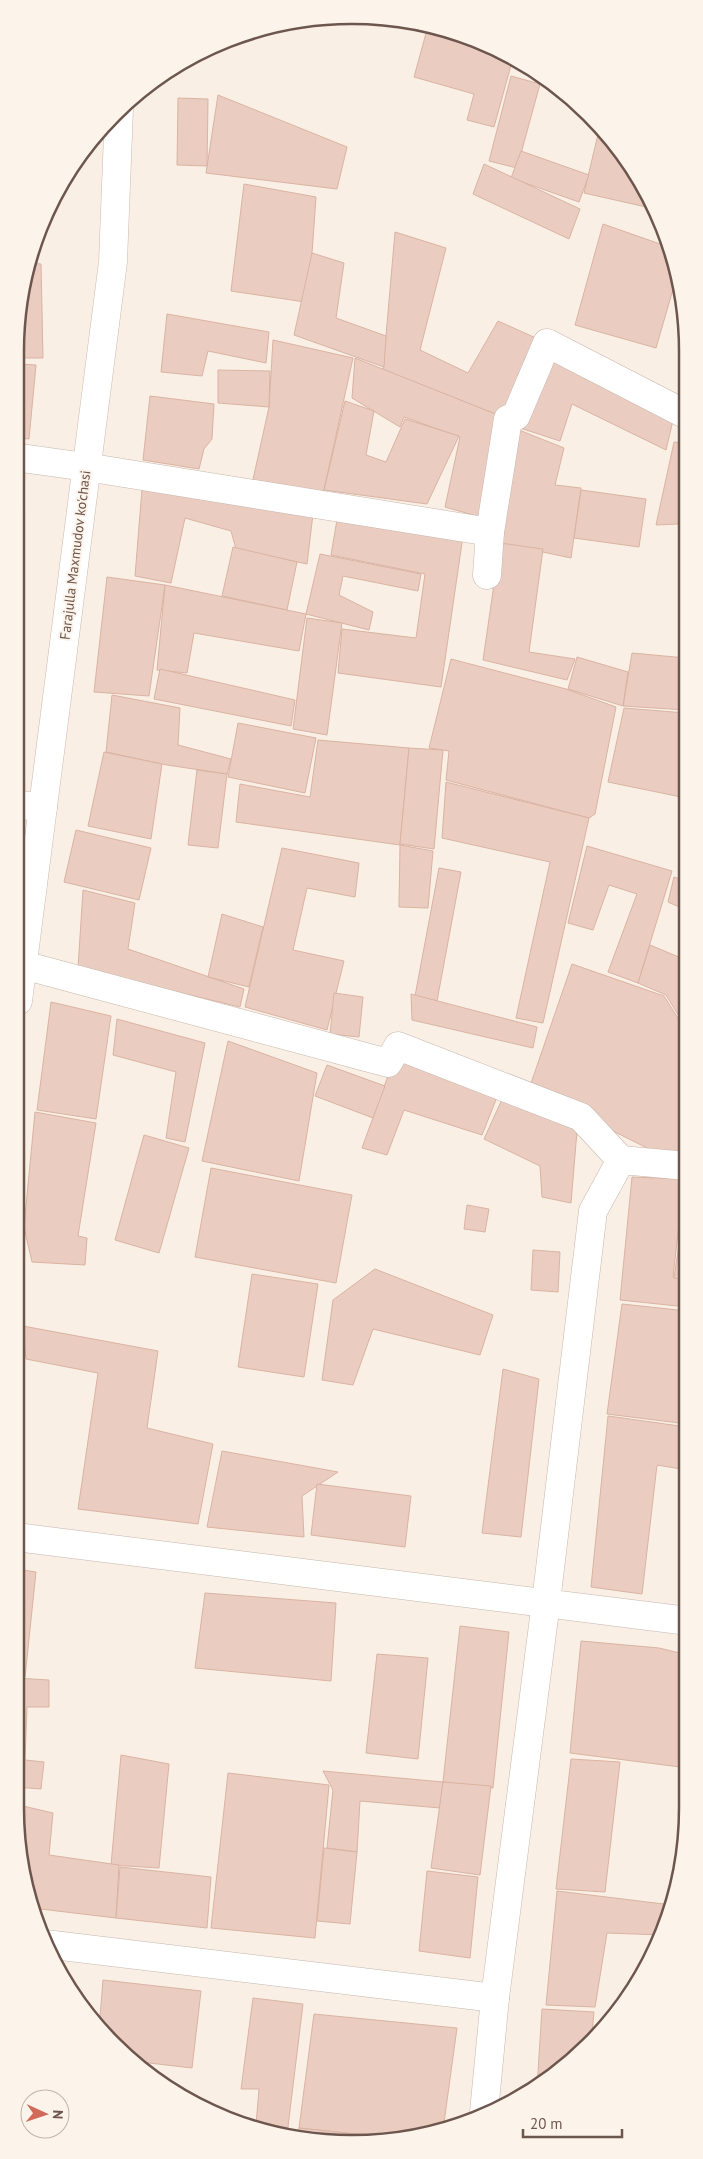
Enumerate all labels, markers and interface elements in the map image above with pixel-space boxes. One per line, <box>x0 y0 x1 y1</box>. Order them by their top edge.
street label: Farajulla Maxmudov ko'chasi <box>56 469 94 641</box>
north arrow <box>20 2089 70 2139</box>
scale bar <box>523 2106 622 2138</box>
text: N <box>49 2110 67 2120</box>
text: 20 m <box>530 2114 563 2133</box>

